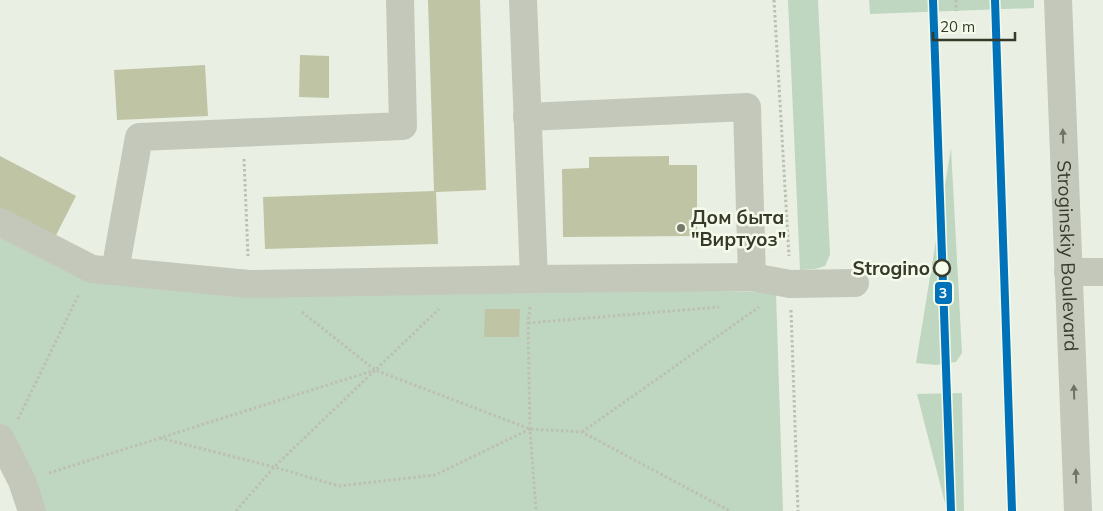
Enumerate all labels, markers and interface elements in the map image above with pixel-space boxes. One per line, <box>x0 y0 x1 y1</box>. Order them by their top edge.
scale bar <box>933 10 1016 42</box>
text: 20 m <box>940 17 975 36</box>
one-way arrow <box>1059 128 1067 144</box>
street label: Stroginskiy Boulevard <box>1052 160 1084 352</box>
place label: Дом быта "Виртуоз" <box>691 205 786 251</box>
marker: Дом быта "Виртуоз" <box>675 222 687 234</box>
place label: Strogino <box>853 256 930 280</box>
marker: Strogino <box>933 259 951 277</box>
line badge: 3 <box>934 281 953 305</box>
text: 3 <box>939 284 947 302</box>
one-way arrow <box>1069 383 1077 399</box>
one-way arrow <box>1072 467 1080 483</box>

